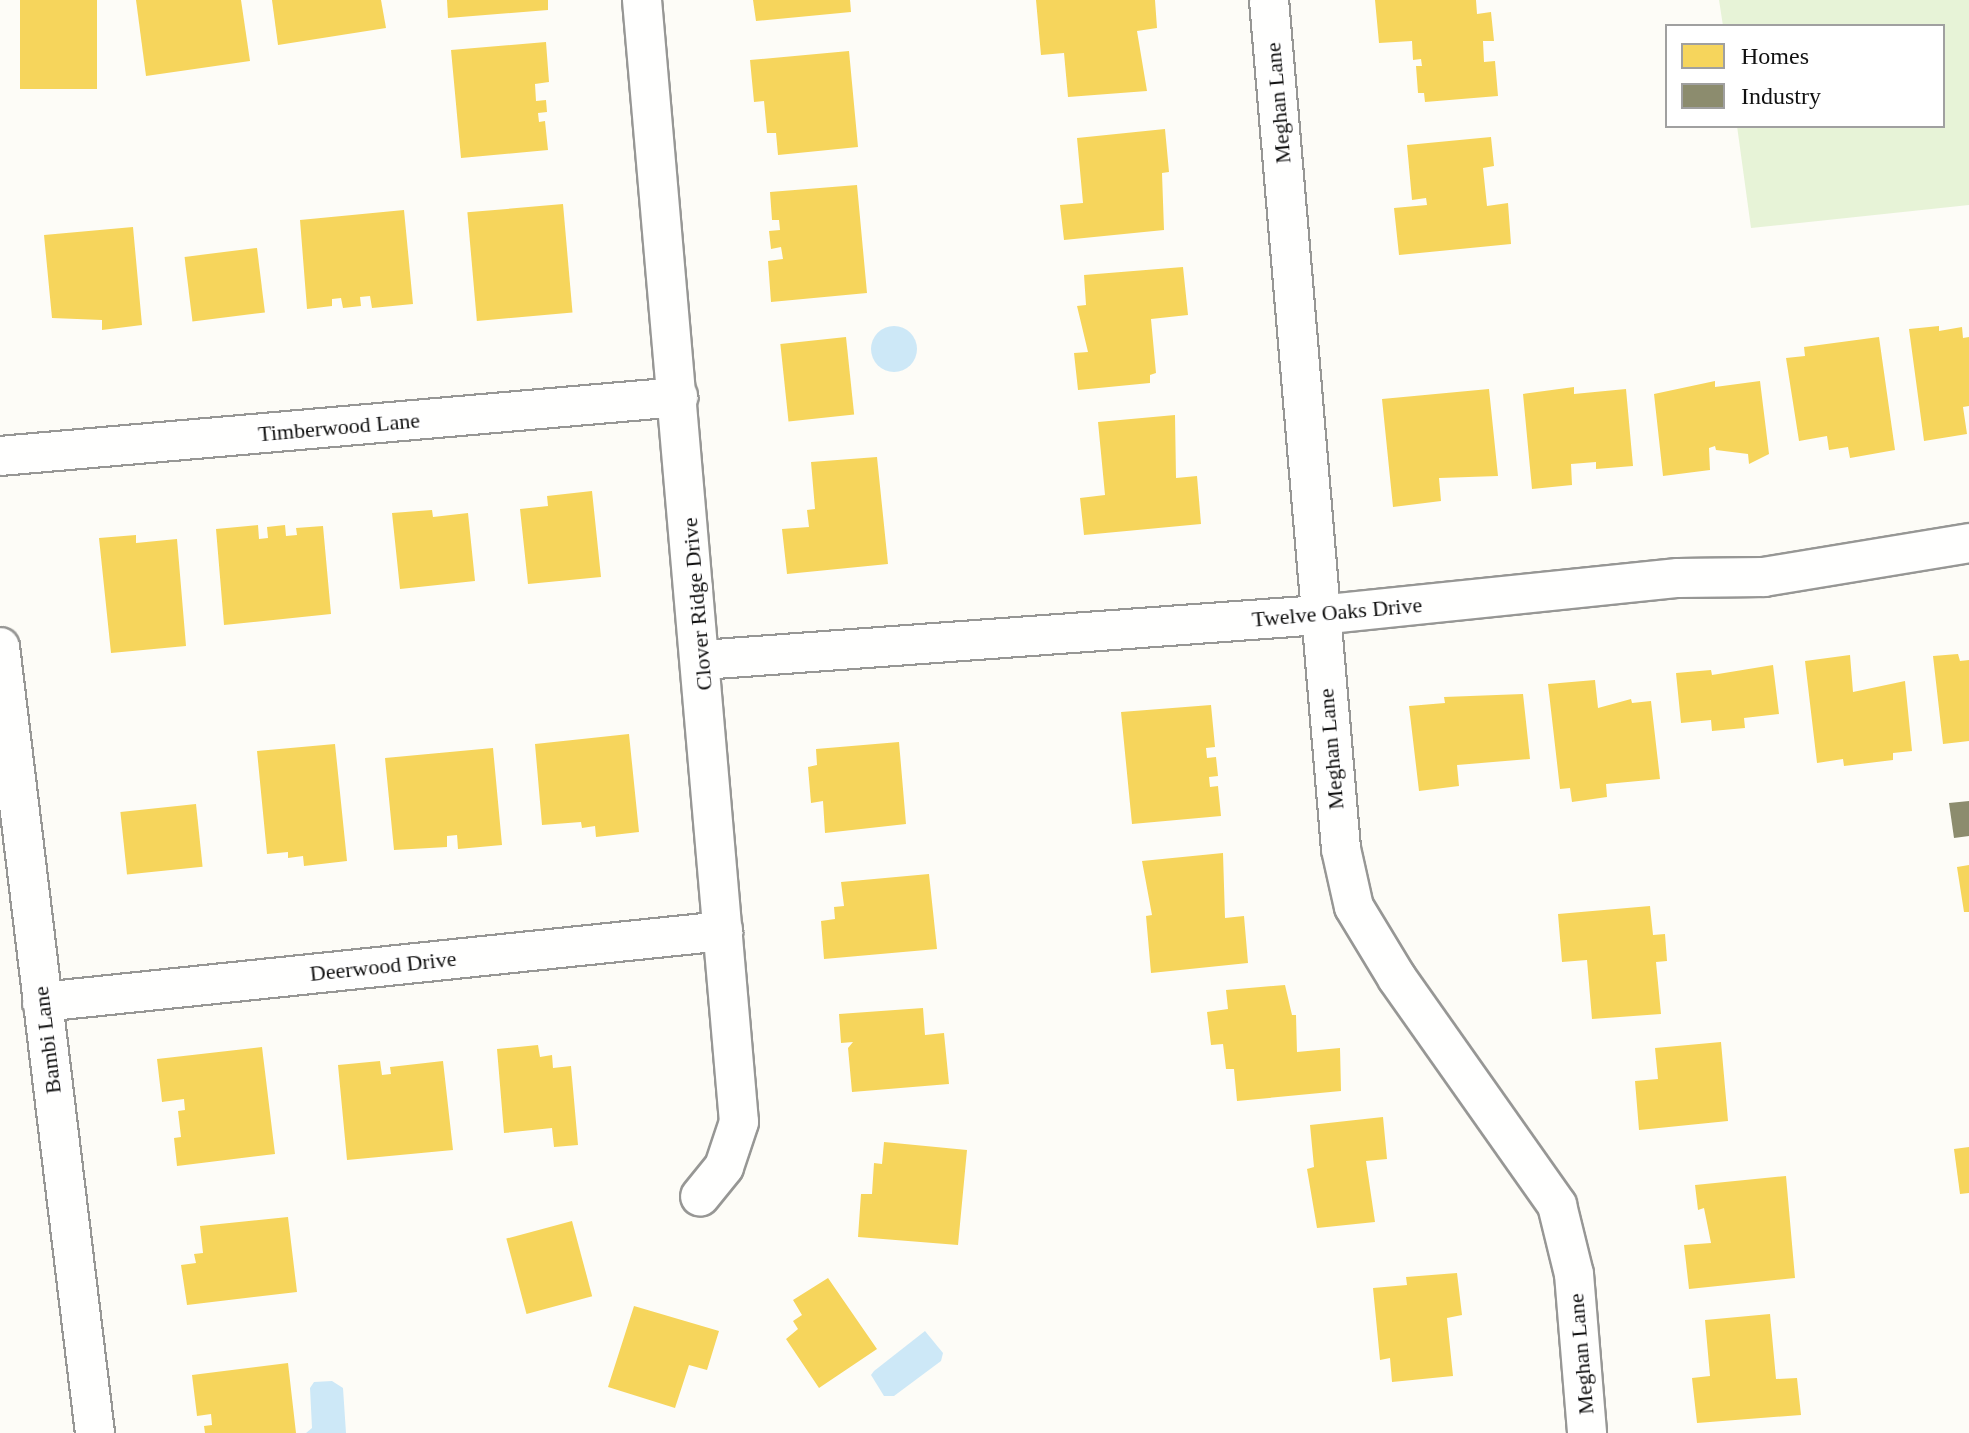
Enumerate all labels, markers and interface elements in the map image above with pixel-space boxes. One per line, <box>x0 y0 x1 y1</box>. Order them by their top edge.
legend <box>1665 24 1945 128</box>
street label: Meghan Lane <box>1260 41 1296 165</box>
text: Homes <box>1741 43 1809 69</box>
text: Industry <box>1741 83 1821 109</box>
street label: Timberwood Lane <box>257 407 421 447</box>
street label: Clover Ridge Drive <box>676 516 718 692</box>
street label: Twelve Oaks Drive <box>1251 591 1423 633</box>
street label: Meghan Lane <box>1313 687 1349 811</box>
street label: Deerwood Drive <box>308 945 458 987</box>
street label: Bambi Lane <box>27 985 67 1095</box>
street label: Meghan Lane <box>1563 1292 1599 1416</box>

